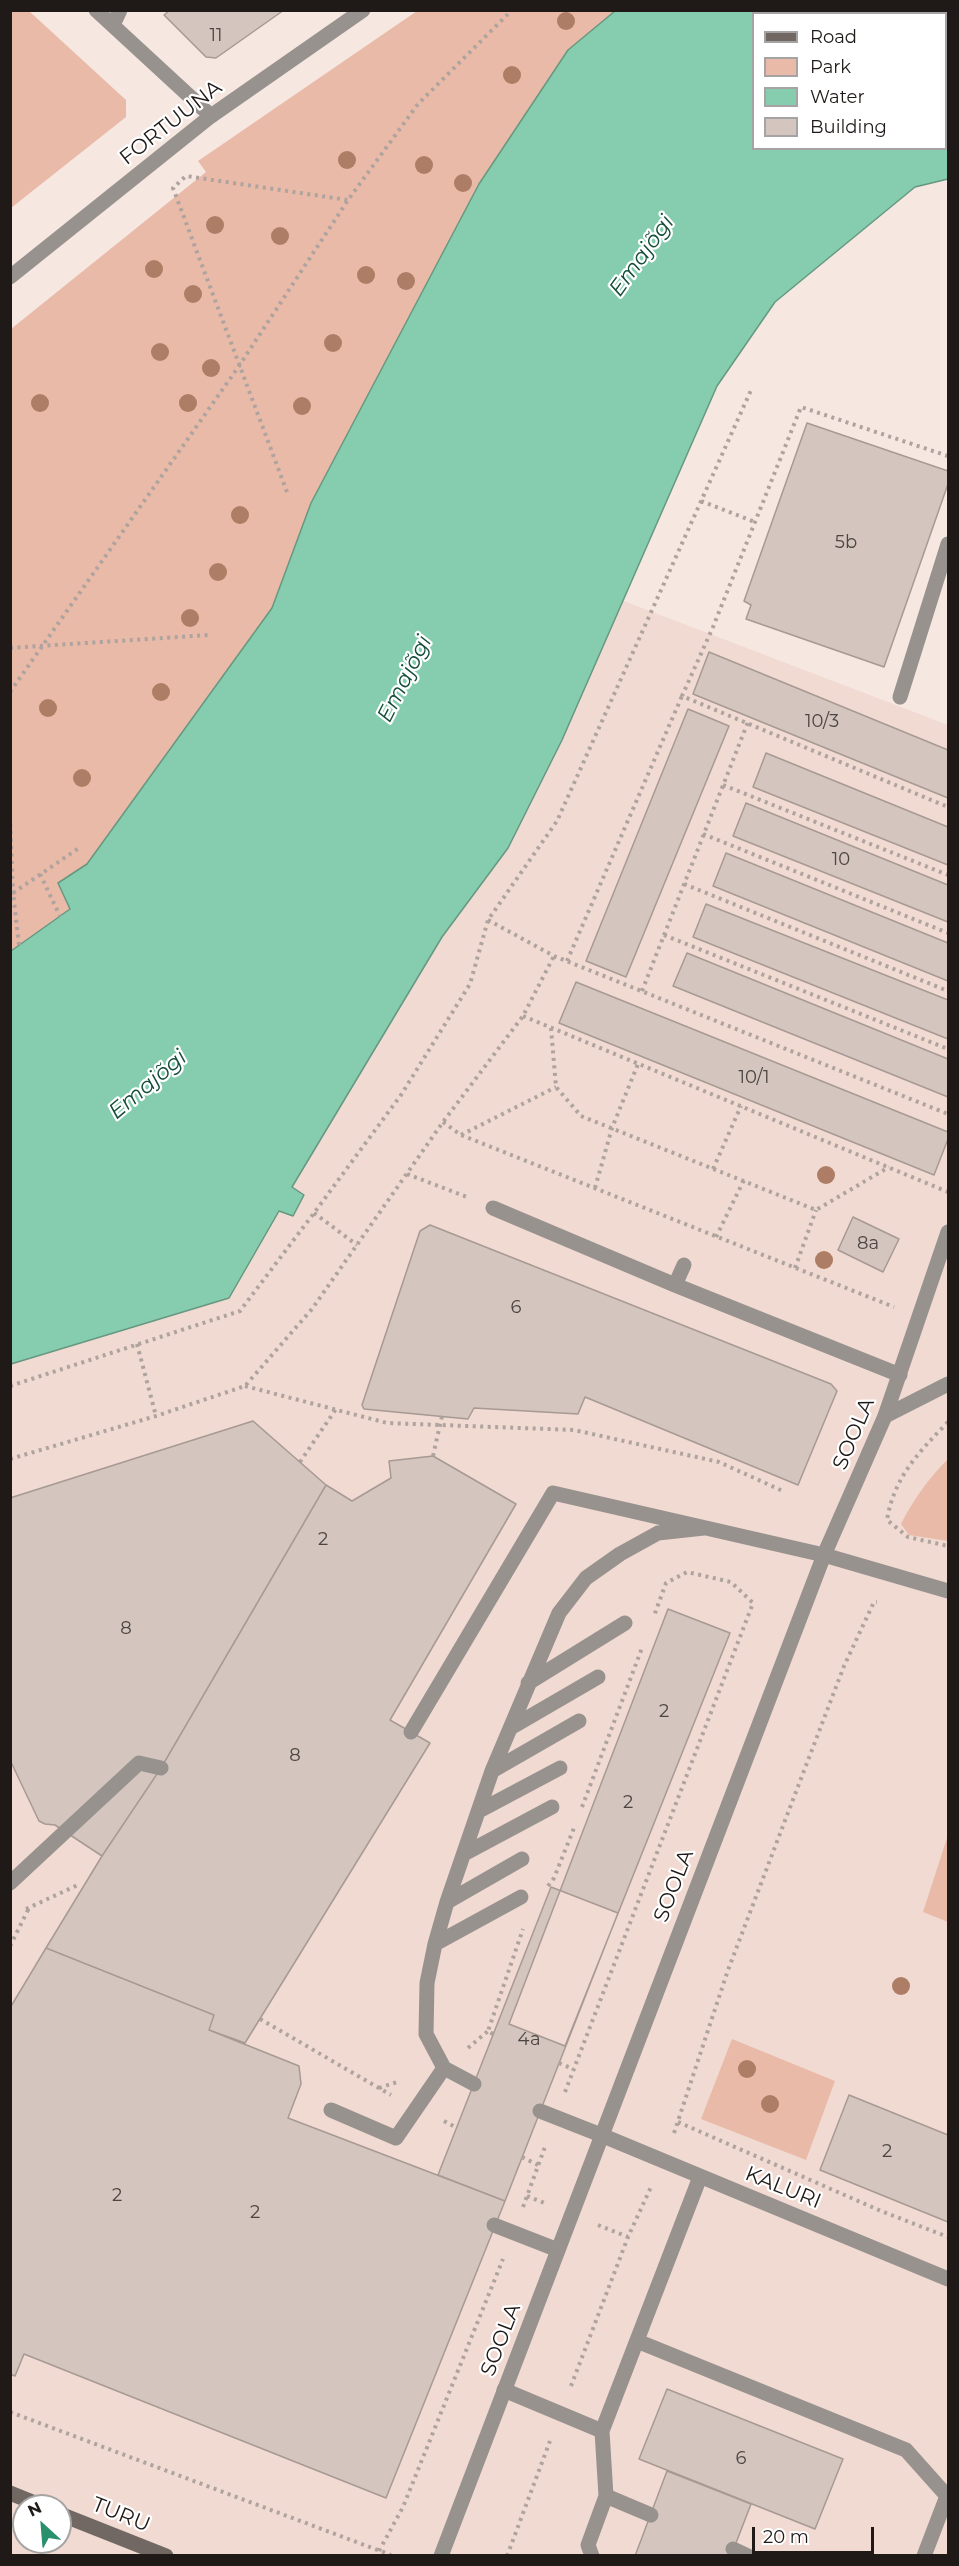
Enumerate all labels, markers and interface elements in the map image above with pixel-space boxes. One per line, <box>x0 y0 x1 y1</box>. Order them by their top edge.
legend <box>752 12 947 150</box>
house number: 11 <box>210 25 222 47</box>
text: Road <box>810 26 857 48</box>
text: Park <box>810 56 851 78</box>
street label: FORTUUNA <box>115 75 227 171</box>
text: Water <box>810 86 865 108</box>
text: Building <box>810 116 887 138</box>
water label: Emajõgi <box>604 210 680 302</box>
house number: 5b <box>835 532 857 554</box>
water label: Emajõgi <box>372 631 438 727</box>
house number: 10/3 <box>805 711 839 733</box>
house number: 10 <box>832 849 850 871</box>
water label: Emajõgi <box>104 1045 192 1125</box>
house number: 10/1 <box>738 1067 770 1089</box>
house number: 8a <box>857 1233 879 1255</box>
house number: 6 <box>511 1297 521 1319</box>
street label: SOOLA <box>828 1394 880 1474</box>
house number: 2 <box>318 1529 328 1551</box>
house number: 8 <box>120 1618 132 1640</box>
house number: 2 <box>659 1701 669 1723</box>
house number: 8 <box>289 1745 301 1767</box>
house number: 2 <box>623 1792 633 1814</box>
street label: SOOLA <box>649 1846 699 1926</box>
house number: 4a <box>517 2029 541 2051</box>
house number: 2 <box>882 2141 892 2163</box>
street label: KALURI <box>741 2161 825 2215</box>
house number: 2 <box>112 2185 122 2207</box>
house number: 2 <box>250 2202 260 2224</box>
street label: SOOLA <box>476 2300 526 2380</box>
house number: 6 <box>736 2448 746 2470</box>
street label: TURU <box>88 2492 154 2538</box>
north arrow <box>12 2494 72 2554</box>
text: N <box>25 2498 45 2521</box>
scale bar <box>755 2515 876 2553</box>
text: 20 m <box>763 2526 809 2548</box>

